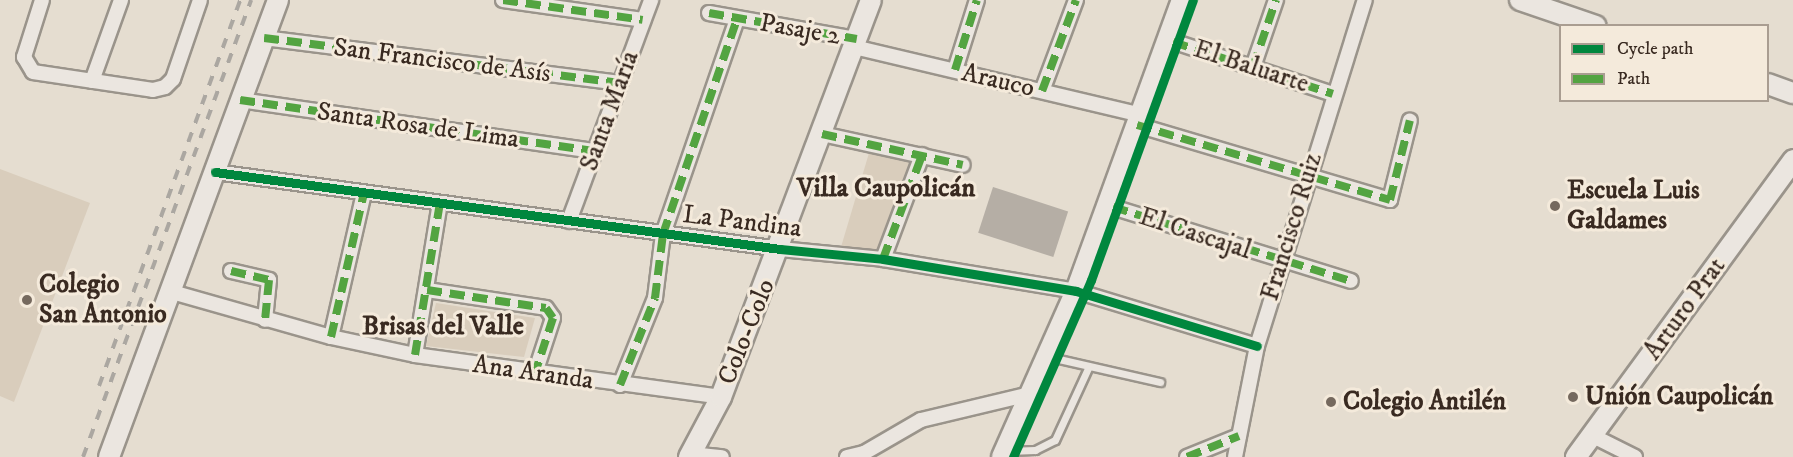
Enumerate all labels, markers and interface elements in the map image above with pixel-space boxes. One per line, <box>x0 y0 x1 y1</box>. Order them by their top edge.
street label: Pasaje 2 <box>757 8 843 52</box>
legend <box>1559 24 1769 102</box>
street label: San Francisco de Asís <box>332 32 552 90</box>
street label: El Baluarte <box>1189 34 1313 100</box>
text: Cycle path <box>1617 38 1694 60</box>
street label: Santa María <box>574 47 646 175</box>
street label: Arauco <box>959 58 1037 104</box>
text: Path <box>1617 68 1650 90</box>
street label: Santa Rosa de Lima <box>315 96 521 156</box>
street label: Francisco Ruiz <box>1255 149 1329 305</box>
district label: Villa Caupolicán <box>797 173 975 205</box>
place label: Escuela Luis Galdames <box>1567 175 1700 236</box>
street label: La Pandina <box>681 199 803 245</box>
marker: Escuela Luis Galdames <box>1548 199 1562 213</box>
street label: El Cascajal <box>1135 201 1255 267</box>
street label: Arturo Prat <box>1637 252 1733 366</box>
place label: Colegio San Antonio <box>39 269 167 330</box>
street label: Colo-Colo <box>712 275 782 389</box>
marker: Colegio San Antonio <box>20 293 34 307</box>
district label: Brisas del Valle <box>362 311 524 343</box>
street label: Ana Aranda <box>471 349 595 397</box>
place label: Unión Caupolicán <box>1585 381 1773 413</box>
place label: Colegio Antilén <box>1343 386 1506 418</box>
marker: Unión Caupolicán <box>1566 390 1580 404</box>
marker: Colegio Antilén <box>1324 395 1338 409</box>

